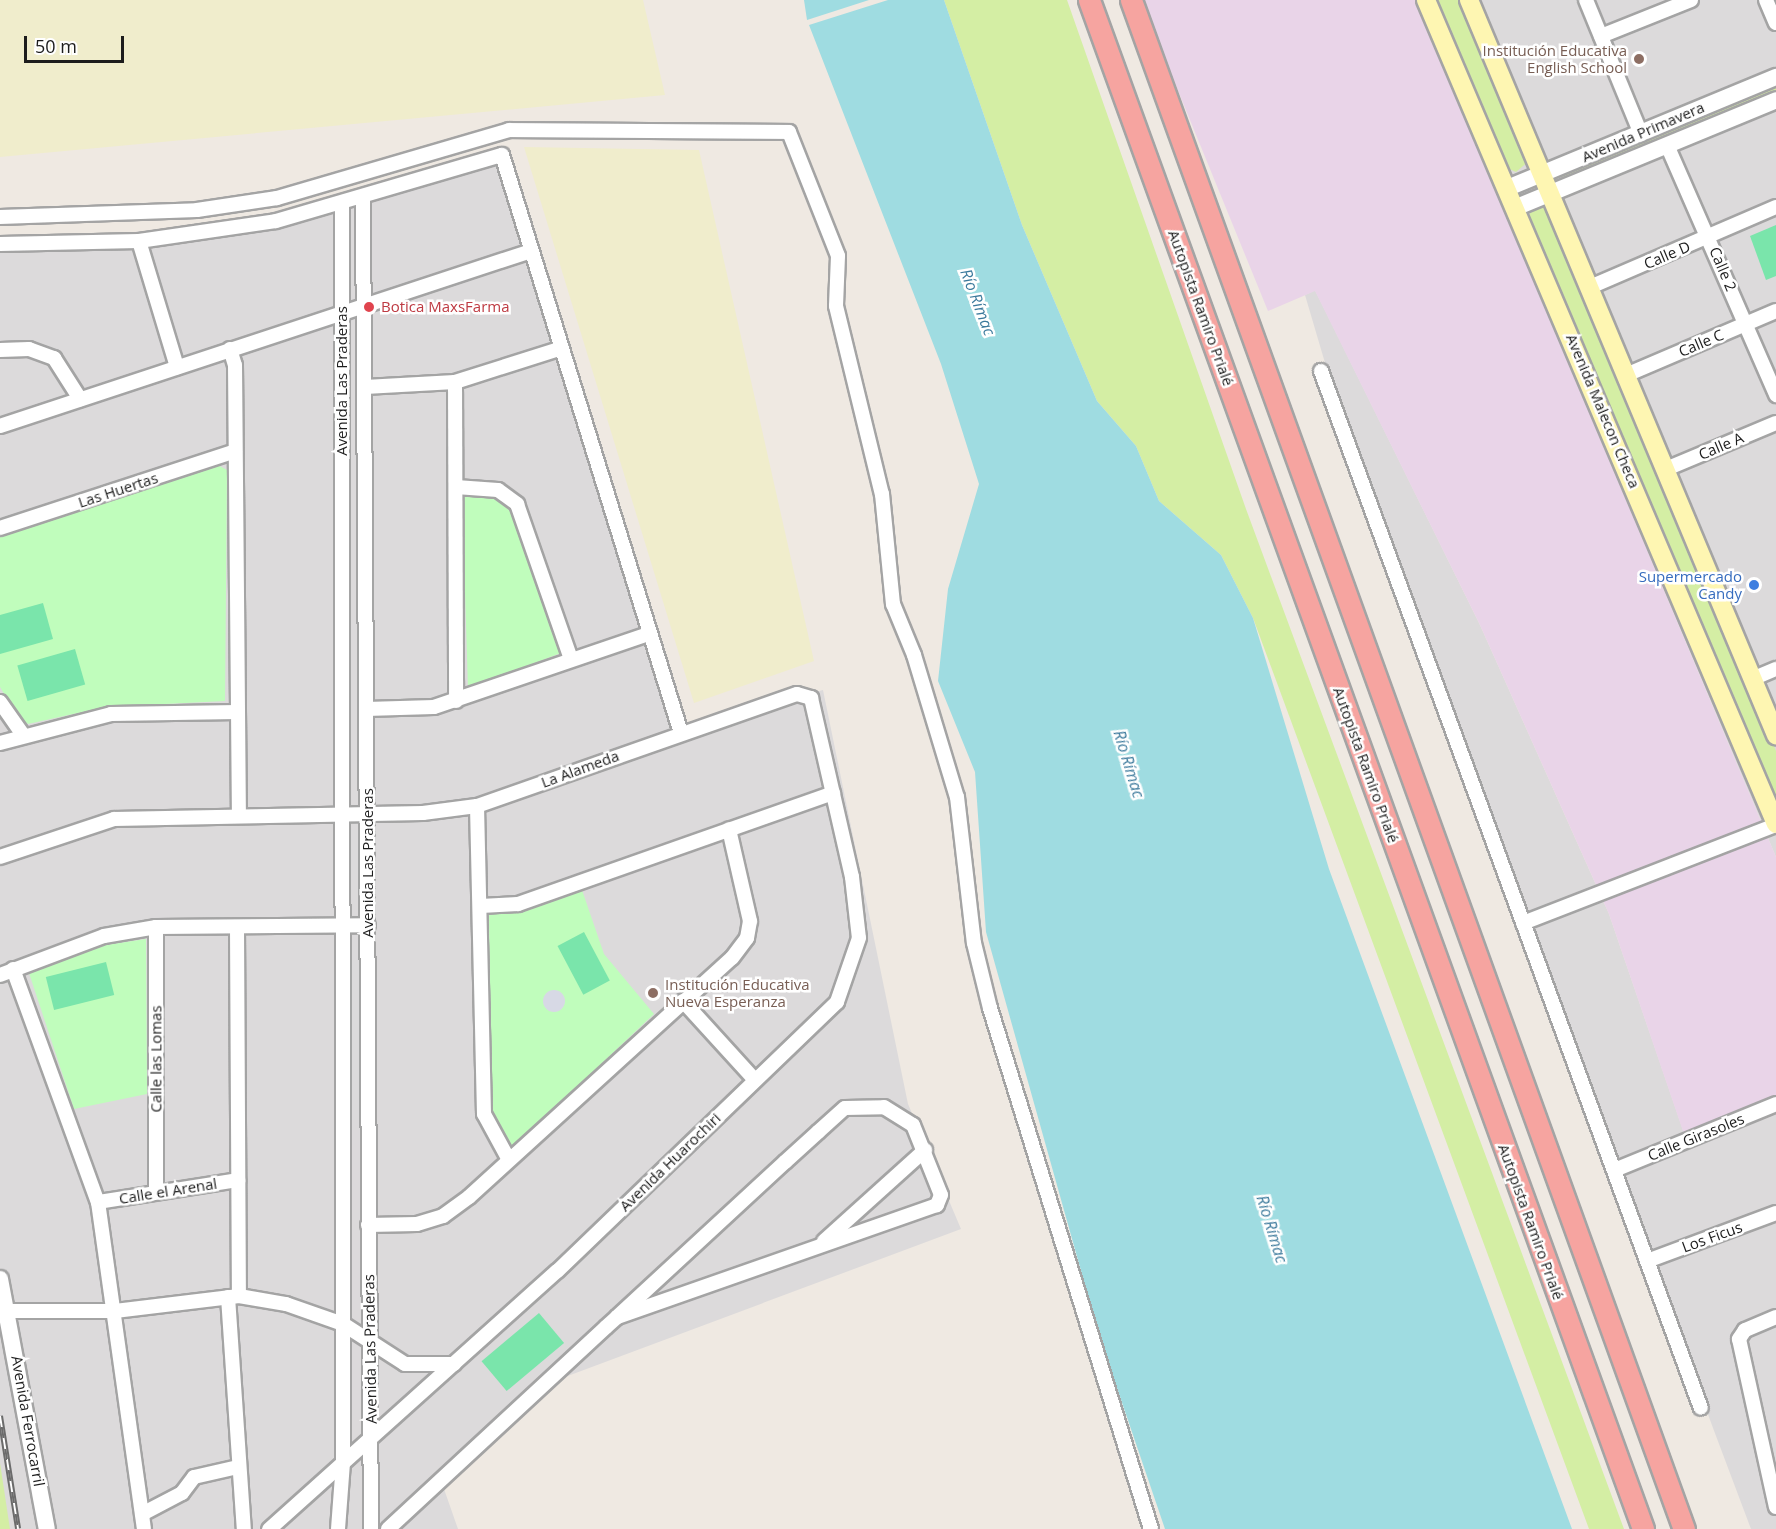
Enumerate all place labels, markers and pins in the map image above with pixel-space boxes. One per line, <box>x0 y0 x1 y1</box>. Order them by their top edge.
place label: Institución Educativa English School <box>1483 41 1627 76</box>
marker: Institución Educativa English School <box>1632 52 1646 66</box>
place label: Botica MaxsFarma <box>381 298 510 316</box>
marker: Botica MaxsFarma <box>362 300 376 314</box>
place label: Supermercado Candy <box>1639 567 1742 602</box>
marker: Supermercado Candy <box>1747 578 1761 592</box>
place label: Institución Educativa Nueva Esperanza <box>665 975 809 1010</box>
marker: Institución Educativa Nueva Esperanza <box>646 986 660 1000</box>

